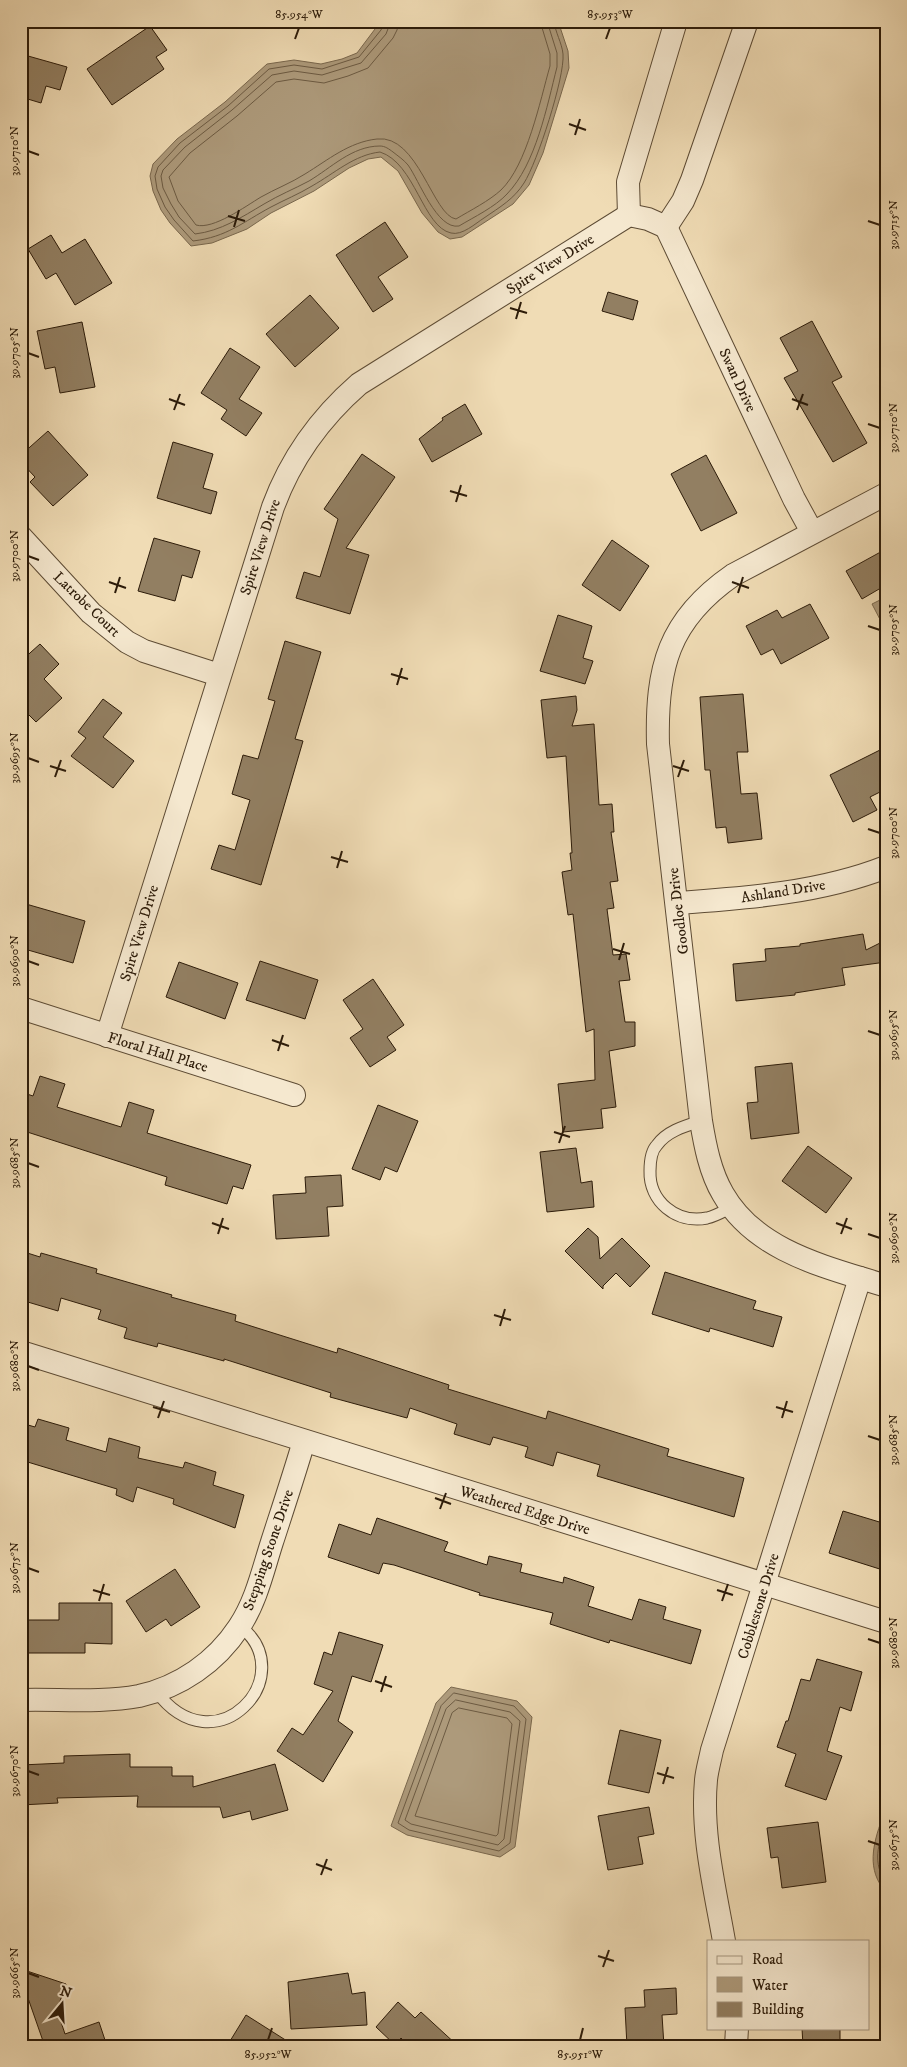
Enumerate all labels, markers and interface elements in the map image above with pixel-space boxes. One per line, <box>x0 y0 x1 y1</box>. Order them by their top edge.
text: 85.954°W <box>275 7 324 22</box>
text: 85.953°W <box>587 7 634 22</box>
text: 39.9710°N <box>7 126 22 176</box>
text: 39.9715°N <box>886 200 901 250</box>
street label: Spire View Drive <box>503 230 598 299</box>
text: 39.9705°N <box>7 327 22 379</box>
street label: Swan Drive <box>715 345 761 415</box>
text: 39.9710°N <box>886 403 901 453</box>
street label: Spire View Drive <box>236 497 285 598</box>
text: 39.9700°N <box>7 530 22 582</box>
street label: Latrobe Court <box>49 568 124 641</box>
text: 39.9705°N <box>886 604 901 656</box>
text: 39.9695°N <box>7 732 22 784</box>
text: 39.9700°N <box>886 807 901 859</box>
street label: Goodloe Drive <box>664 867 693 955</box>
street label: Ashland Drive <box>740 875 827 908</box>
street label: Spire View Drive <box>116 883 163 984</box>
text: 39.9690°N <box>7 935 22 987</box>
text: 39.9695°N <box>886 1009 901 1061</box>
street label: Floral Hall Place <box>105 1028 210 1077</box>
text: 39.9685°N <box>7 1137 22 1189</box>
text: 39.9690°N <box>886 1212 901 1264</box>
text: 39.9680°N <box>7 1340 22 1392</box>
text: 39.9685°N <box>886 1414 901 1466</box>
street label: Weathered Edge Drive <box>456 1481 592 1539</box>
street label: Stepping Stone Drive <box>239 1487 298 1613</box>
text: 39.9675°N <box>7 1542 22 1594</box>
street label: Cobblestone Drive <box>733 1551 784 1661</box>
text: 39.9680°N <box>886 1617 901 1669</box>
text: 39.9670°N <box>7 1745 22 1797</box>
text: 39.9675°N <box>886 1819 901 1871</box>
legend <box>707 1940 870 2030</box>
text: 39.9665°N <box>7 1947 22 1999</box>
text: Road <box>752 1950 784 1969</box>
text: Water <box>751 1976 788 1995</box>
north arrow <box>38 1980 88 2030</box>
text: N <box>57 1982 74 2003</box>
text: Building <box>752 2000 804 2019</box>
text: 85.952°W <box>244 2047 293 2062</box>
text: 85.951°W <box>557 2047 604 2062</box>

